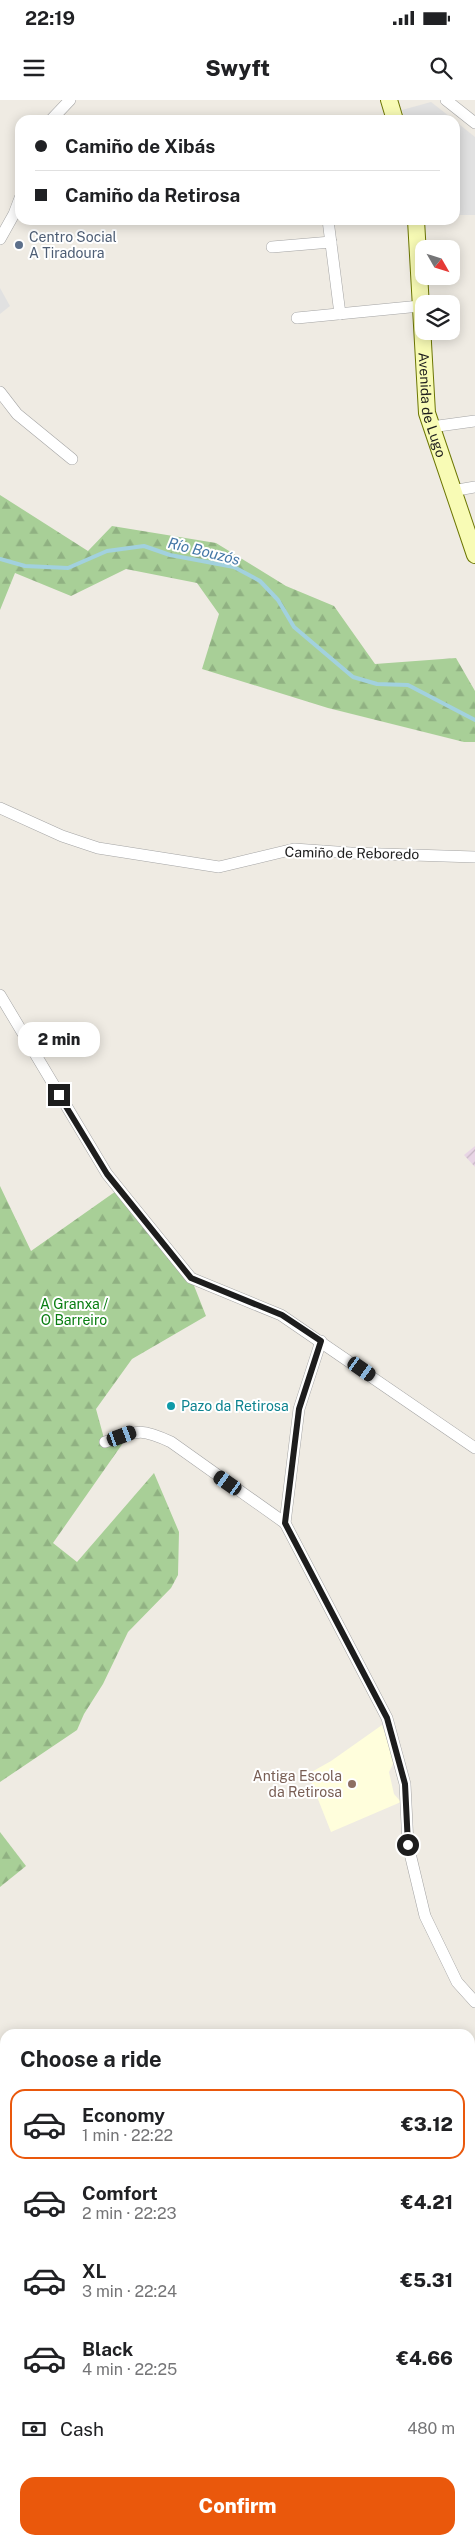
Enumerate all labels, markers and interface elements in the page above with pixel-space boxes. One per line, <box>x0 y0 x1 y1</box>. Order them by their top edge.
text: 22:19 <box>25 7 75 29</box>
icon: menu <box>20 54 48 82</box>
icon: search <box>427 54 455 82</box>
text: Swyft <box>205 55 270 81</box>
text: Camiño de Xibás <box>65 135 215 157</box>
text: Camiño da Retirosa <box>65 184 240 206</box>
place label: Centro Social A Tiradoura <box>29 229 117 261</box>
marker: Centro Social A Tiradoura <box>13 239 25 251</box>
north arrow <box>415 240 460 285</box>
map controls <box>415 240 460 340</box>
button: layers <box>415 295 460 340</box>
street label: Avenida de Lugo <box>416 352 449 459</box>
water label: Río Bouzós <box>166 534 242 568</box>
street label: Camiño de Reboredo <box>285 844 420 862</box>
callout: 2 min <box>18 1022 100 1058</box>
text: 2 min <box>38 1030 80 1049</box>
route end <box>48 1084 70 1106</box>
park label: A Granxa / O Barreiro <box>40 1296 108 1328</box>
car <box>345 1354 378 1384</box>
place label: Pazo da Retirosa <box>181 1398 289 1414</box>
marker: Pazo da Retirosa <box>165 1400 177 1412</box>
car <box>105 1424 138 1448</box>
car <box>211 1468 244 1498</box>
place label: Antiga Escola da Retirosa <box>253 1768 342 1800</box>
marker: Antiga Escola da Retirosa <box>346 1778 358 1790</box>
route start <box>397 1834 419 1856</box>
text: Choose a ride <box>20 2046 162 2072</box>
icon: car <box>22 2102 67 2147</box>
text: Economy <box>82 2104 165 2126</box>
text: €3.12 <box>401 2113 453 2135</box>
text: 1 min · 22:22 <box>82 2126 173 2145</box>
icon: car <box>22 2180 67 2225</box>
text: Comfort <box>82 2182 158 2204</box>
text: €4.21 <box>401 2191 453 2213</box>
text: 2 min · 22:23 <box>82 2204 177 2223</box>
icon: car <box>22 2258 67 2303</box>
text: XL <box>82 2260 107 2282</box>
text: €5.31 <box>400 2269 453 2291</box>
text: 3 min · 22:24 <box>82 2282 177 2301</box>
icon: car <box>22 2336 67 2381</box>
text: Black <box>82 2338 133 2360</box>
text: €4.66 <box>396 2347 453 2369</box>
text: 4 min · 22:25 <box>82 2360 177 2379</box>
icon: cash <box>20 2415 48 2443</box>
text: Cash <box>60 2418 104 2440</box>
text: 480 m <box>407 2419 455 2438</box>
button: Confirm <box>20 2477 455 2535</box>

